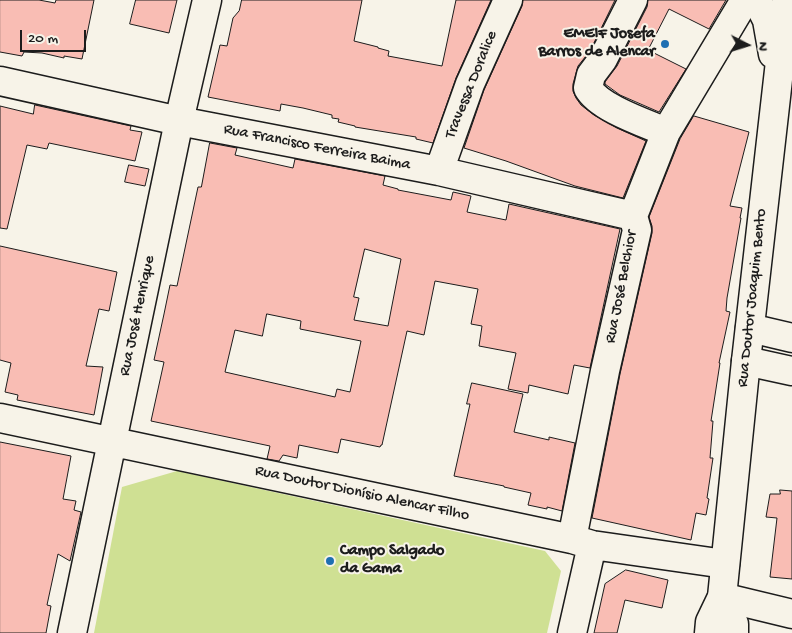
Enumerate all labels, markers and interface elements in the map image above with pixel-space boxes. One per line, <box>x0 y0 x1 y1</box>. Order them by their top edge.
scale bar <box>22 20 89 52</box>
north arrow <box>722 20 772 70</box>
place label: EMEIF Josefa Barros de Alencar <box>538 25 655 63</box>
street label: Travessa Doralice <box>442 28 502 142</box>
text: 20 m <box>28 30 58 48</box>
marker: EMEIF Josefa Barros de Alencar <box>659 38 671 50</box>
text: N <box>754 41 771 52</box>
street label: Rua Francisco Ferreira Baima <box>222 120 412 176</box>
street label: Rua Doutor Joaquim Bento <box>734 208 772 388</box>
street label: Rua José Belchior <box>602 229 642 345</box>
street label: Rua José Henrique <box>116 254 160 378</box>
street label: Rua Doutor Dionísio Alencar Filho <box>253 462 471 526</box>
place label: Campo Salgado da Gama <box>340 542 444 580</box>
marker: Campo Salgado da Gama <box>324 555 336 567</box>

